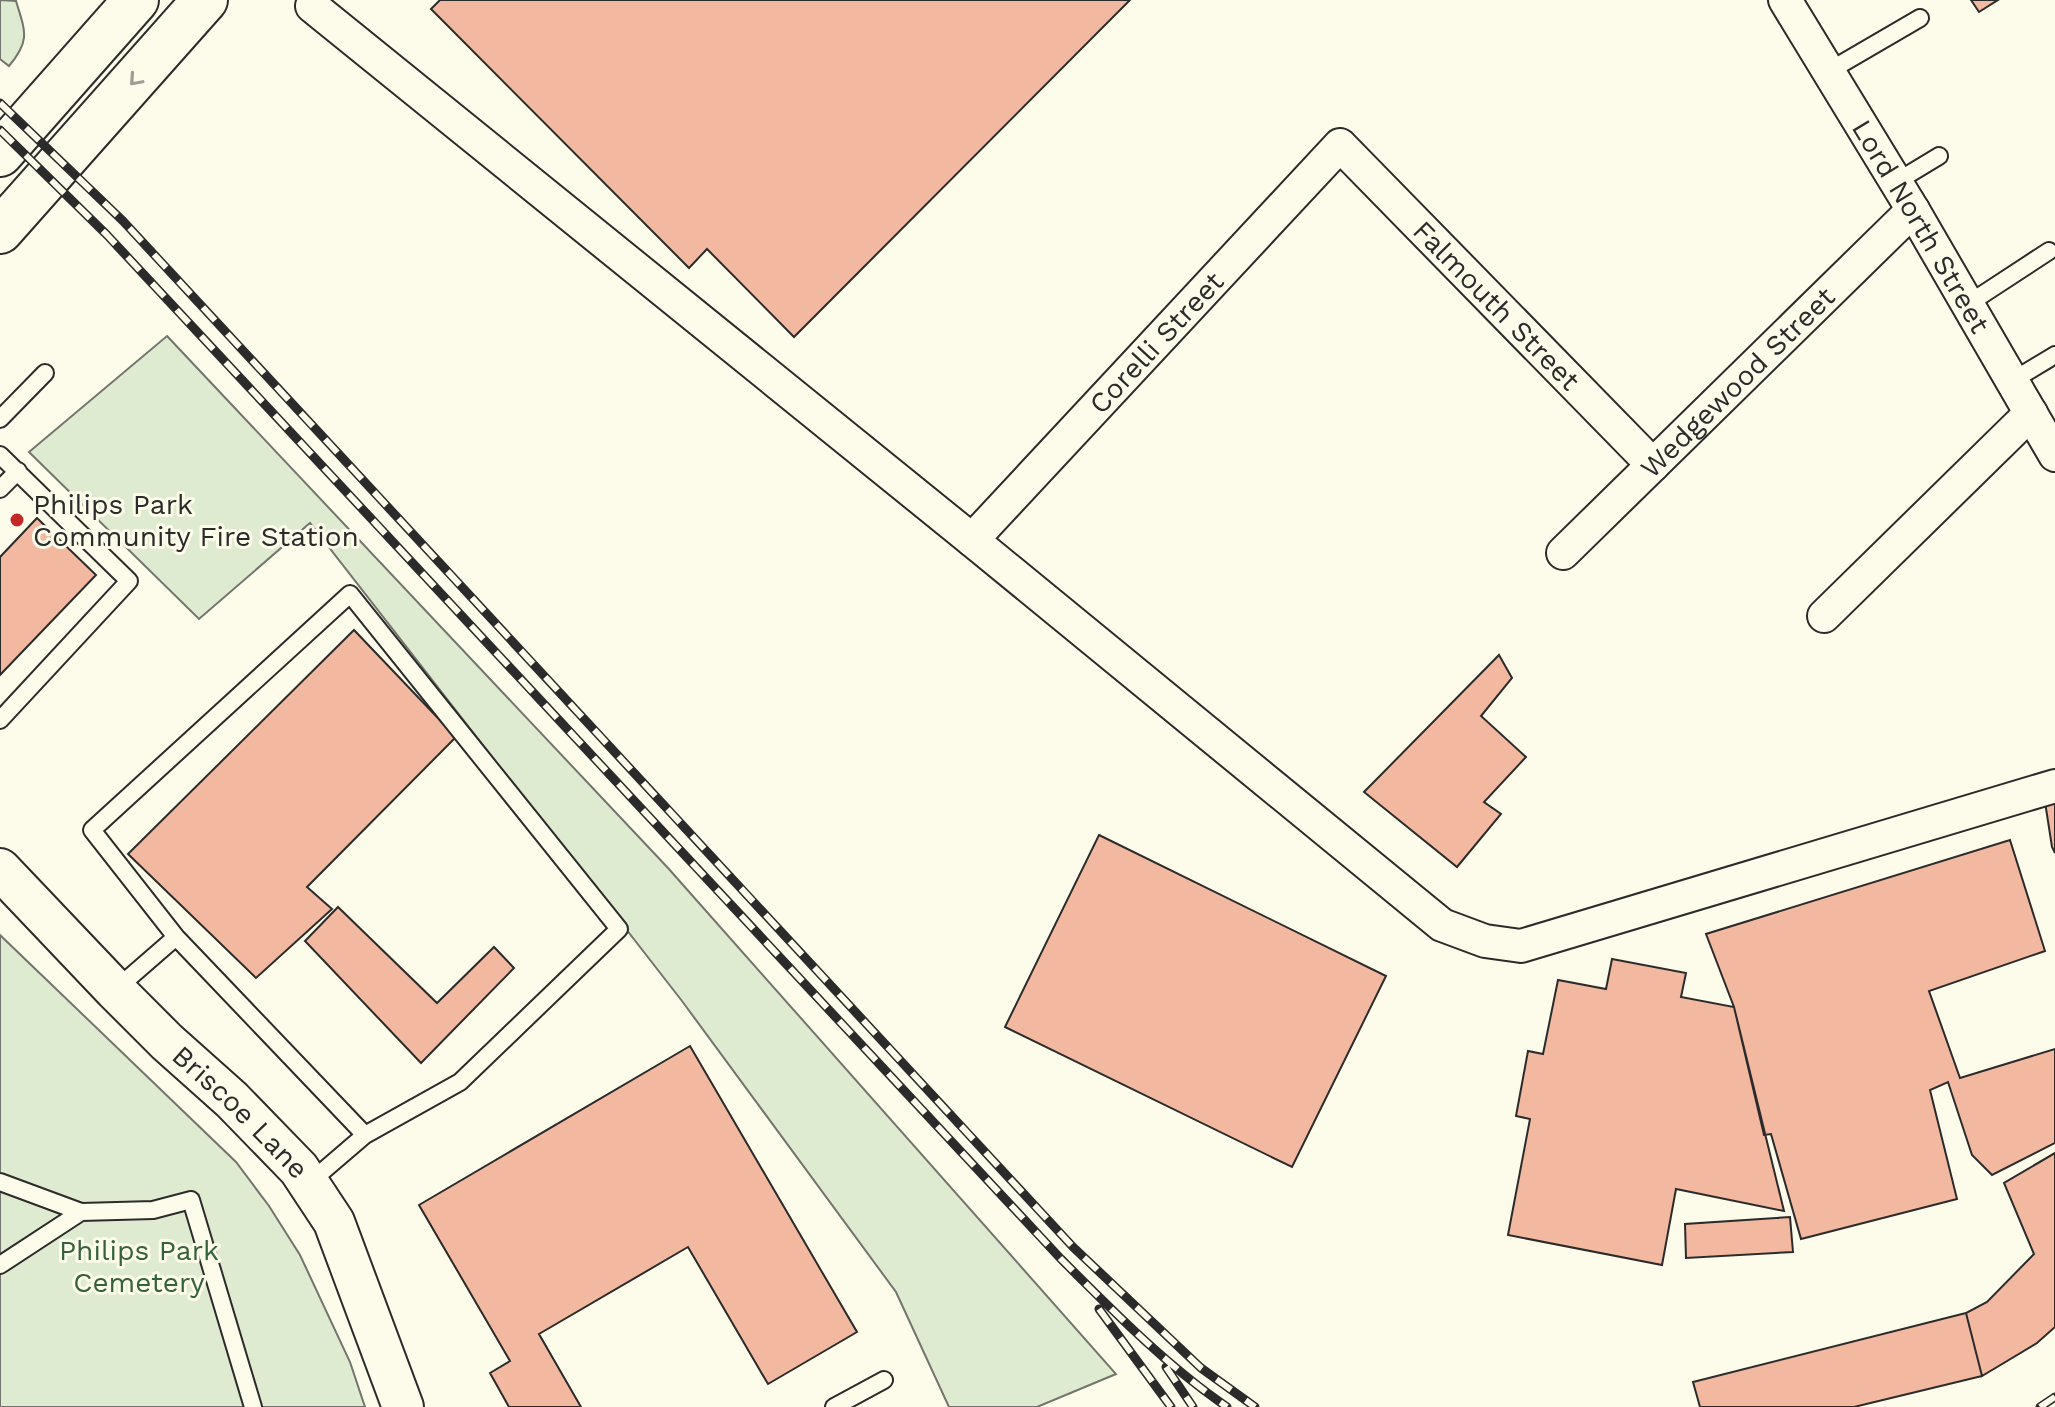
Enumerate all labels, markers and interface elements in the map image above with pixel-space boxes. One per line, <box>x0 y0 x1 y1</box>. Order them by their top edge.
one-way arrow <box>131 70 145 85</box>
street label: Lord North Street <box>1845 114 1997 339</box>
street label: Falmouth Street <box>1407 214 1587 397</box>
street label: Corelli Street <box>1082 265 1230 420</box>
street label: Wedgewood Street <box>1633 280 1841 484</box>
place label: Philips Park Community Fire Station <box>33 488 359 553</box>
marker: Philips Park Community Fire Station <box>8 511 26 529</box>
street label: Briscoe Lane <box>166 1039 315 1185</box>
park label: Philips Park Cemetery <box>59 1234 219 1299</box>

